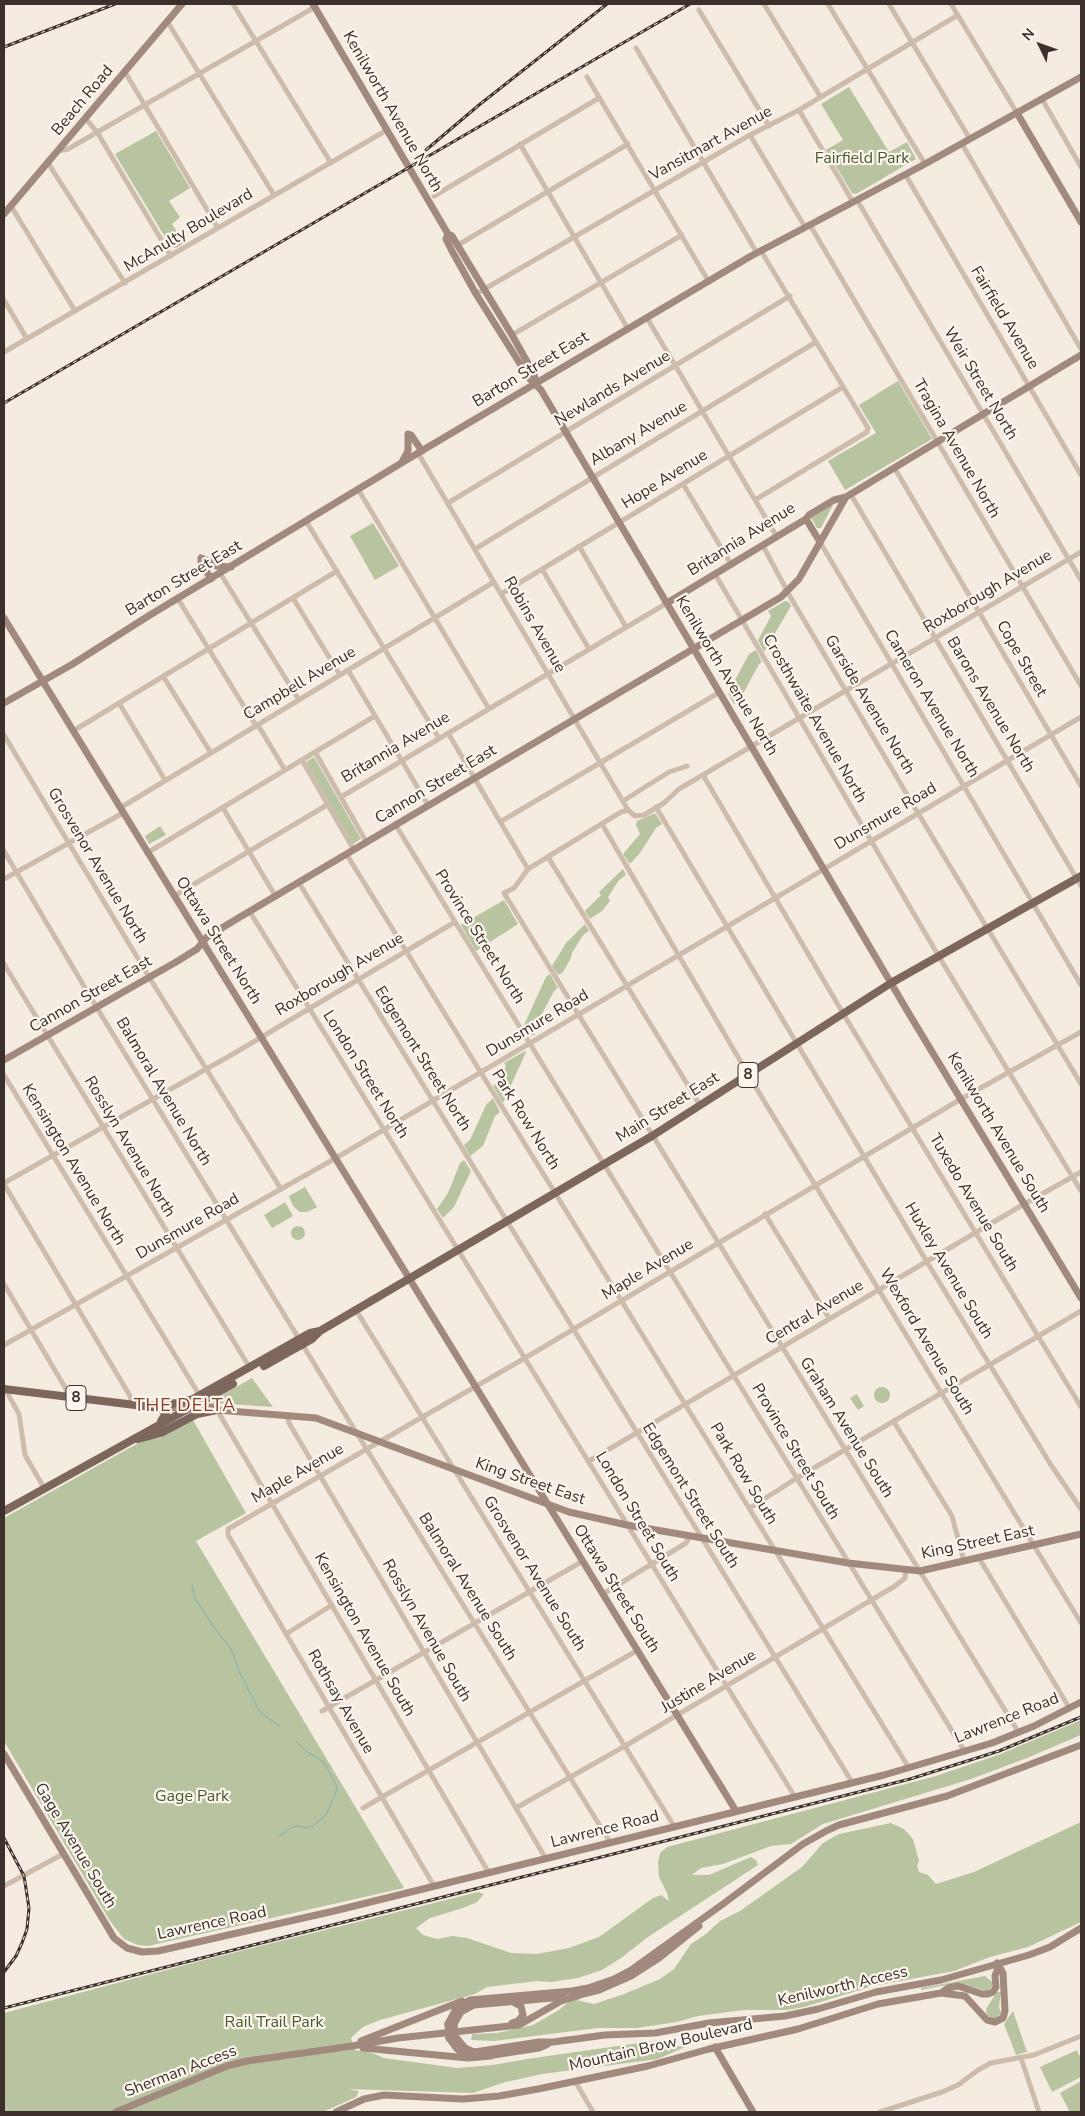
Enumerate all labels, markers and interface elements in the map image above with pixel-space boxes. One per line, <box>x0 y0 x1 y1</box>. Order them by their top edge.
north arrow <box>1015 20 1065 70</box>
text: N <box>1018 24 1039 45</box>
street label: Kenilworth Avenue North <box>338 28 446 196</box>
street label: Beach Road <box>48 62 118 140</box>
street label: Vansitmart Avenue <box>646 102 776 186</box>
park label: Fairfield Park <box>815 149 909 169</box>
street label: McAnulty Boulevard <box>121 185 257 277</box>
street label: Fairfield Avenue <box>966 263 1042 373</box>
street label: Weir Street North <box>939 324 1021 444</box>
street label: Barton Street East <box>470 328 592 412</box>
street label: Newlands Avenue <box>552 347 674 431</box>
street label: Tragina Avenue North <box>908 376 1004 522</box>
street label: Albany Avenue <box>587 397 691 471</box>
street label: Hope Avenue <box>619 446 711 514</box>
street label: Britannia Avenue <box>685 499 799 581</box>
street label: Barton Street East <box>123 537 245 621</box>
street label: Roxborough Avenue <box>920 546 1056 638</box>
street label: Robins Avenue <box>499 574 569 676</box>
street label: Kenilworth Avenue North <box>671 593 781 759</box>
street label: Cope Street <box>992 618 1050 700</box>
street label: Cameron Avenue North <box>879 627 983 781</box>
street label: Crosthwaite Avenue North <box>758 631 870 807</box>
street label: Garside Avenue North <box>820 632 918 778</box>
street label: Barons Avenue North <box>942 634 1038 776</box>
street label: Campbell Avenue <box>240 643 360 725</box>
street label: Britannia Avenue <box>338 708 454 788</box>
street label: Cannon Street East <box>372 741 500 829</box>
street label: Dunsmure Road <box>831 779 941 855</box>
street label: Grosvenor Avenue North <box>43 785 151 947</box>
street label: Province Street North <box>430 866 528 1008</box>
street label: Ottawa Street North <box>171 874 265 1008</box>
street label: Roxborough Avenue <box>272 929 408 1021</box>
street label: Cannon Street East <box>26 952 156 1038</box>
street label: Edgemont Street North <box>370 983 474 1135</box>
street label: Dunsmure Road <box>483 986 593 1062</box>
street label: London Street North <box>318 1007 412 1143</box>
street label: Balmoral Avenue North <box>111 1014 215 1170</box>
street label: Kenilworth Avenue South <box>942 1049 1054 1217</box>
road number: 8 <box>738 1062 758 1088</box>
street label: Park Row North <box>487 1066 563 1174</box>
street label: Main Street East <box>613 1069 723 1147</box>
street label: Rosslyn Avenue North <box>79 1073 179 1221</box>
street label: Kensington Avenue North <box>17 1081 129 1249</box>
street label: Tuxedo Avenue South <box>924 1131 1022 1275</box>
street label: Dunsmure Road <box>133 1190 243 1264</box>
street label: Huxley Avenue South <box>900 1199 996 1343</box>
street label: Maple Avenue <box>599 1235 697 1305</box>
street label: Wexford Avenue South <box>875 1265 977 1419</box>
street label: Central Avenue <box>763 1276 867 1350</box>
street label: Graham Avenue South <box>795 1354 897 1502</box>
street label: Province Street South <box>747 1380 843 1524</box>
road number: 8 <box>66 1386 86 1410</box>
district label: THE DELTA <box>133 1396 237 1418</box>
street label: Edgemont Street South <box>637 1420 743 1572</box>
street label: Park Row South <box>705 1420 781 1528</box>
street label: Maple Avenue <box>249 1440 347 1508</box>
street label: London Street South <box>591 1449 683 1585</box>
street label: King Street East <box>473 1454 587 1510</box>
street label: Grosvenor Avenue South <box>478 1493 590 1655</box>
street label: Balmoral Avenue South <box>414 1510 520 1664</box>
street label: Ottawa Street South <box>569 1521 663 1657</box>
street label: King Street East <box>920 1522 1036 1564</box>
street label: Kensington Avenue South <box>309 1550 419 1720</box>
street label: Rosslyn Avenue South <box>377 1556 475 1706</box>
street label: Justine Avenue <box>658 1646 760 1718</box>
street label: Rothsay Avenue <box>302 1647 378 1757</box>
street label: Lawrence Road <box>952 1689 1062 1749</box>
street label: Gage Avenue South <box>30 1780 120 1912</box>
park label: Gage Park <box>155 1787 229 1807</box>
street label: Lawrence Road <box>549 1807 661 1853</box>
street label: Lawrence Road <box>156 1903 268 1945</box>
street label: Kenilworth Access <box>776 1963 910 2011</box>
park label: Rail Trail Park <box>225 2013 323 2033</box>
street label: Mountain Brow Boulevard <box>567 2016 755 2076</box>
street label: Sherman Access <box>122 2042 240 2102</box>

